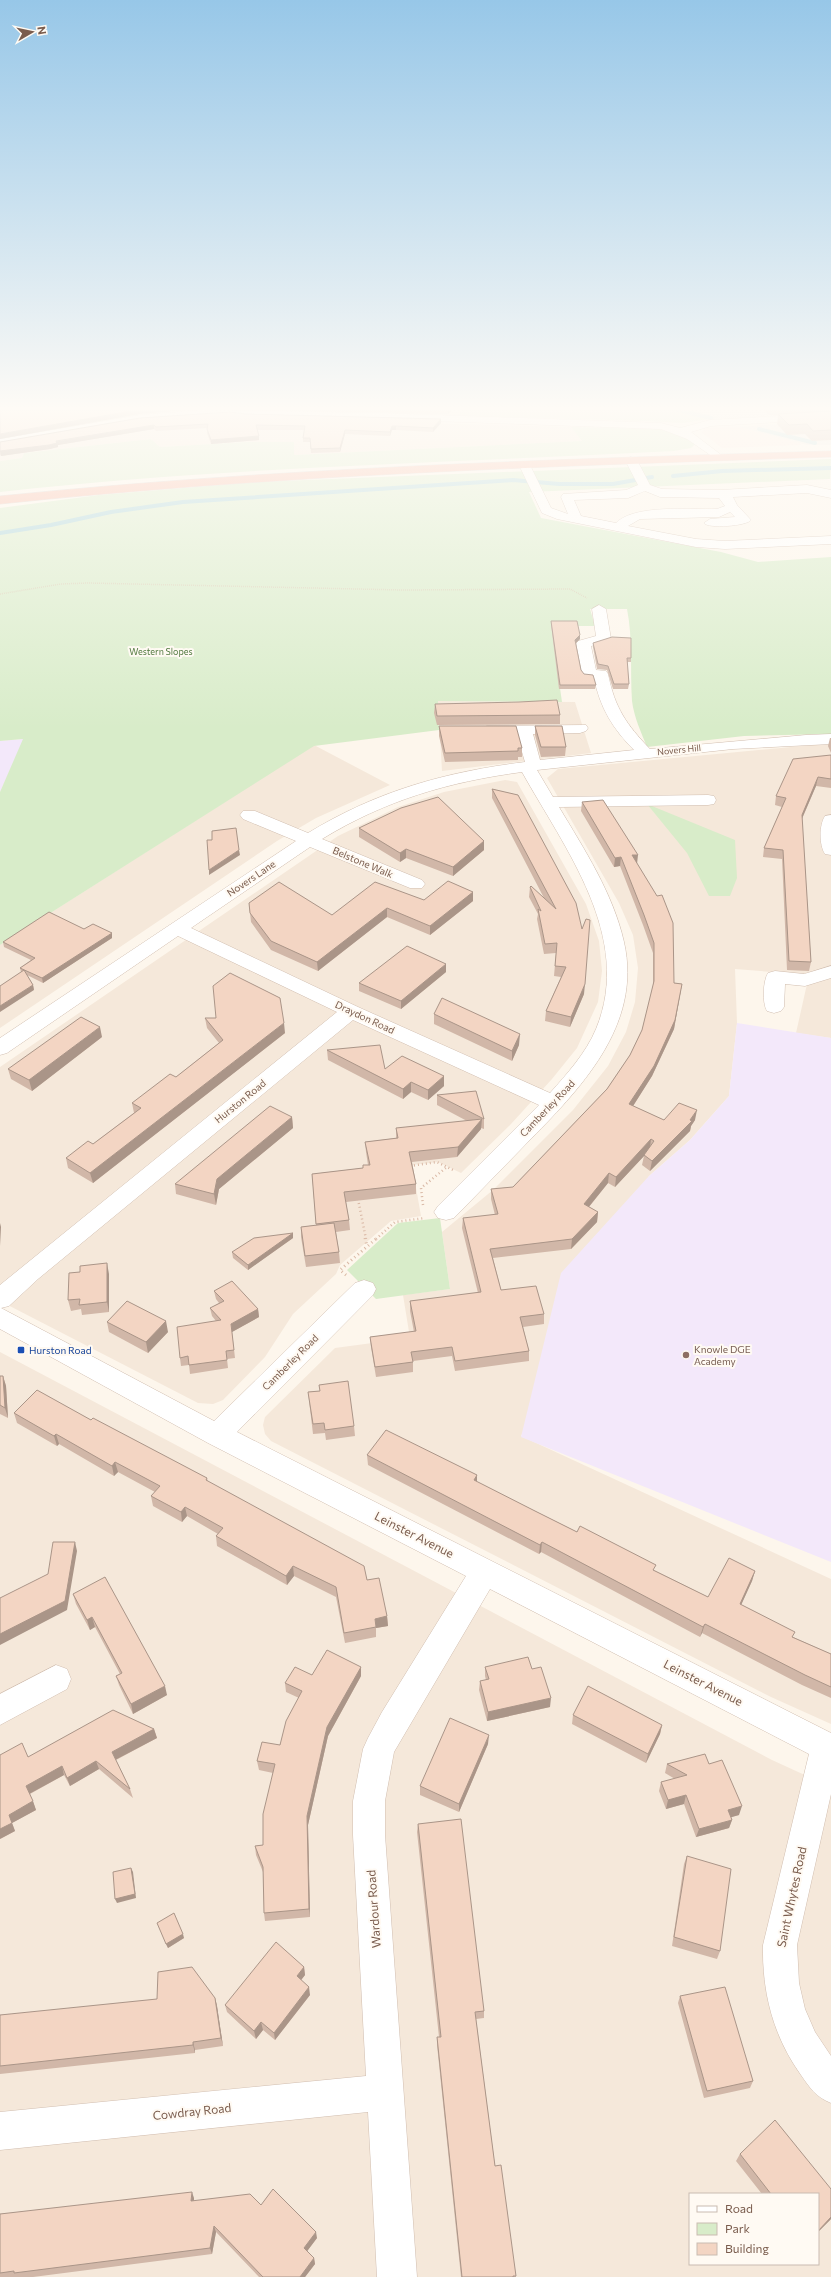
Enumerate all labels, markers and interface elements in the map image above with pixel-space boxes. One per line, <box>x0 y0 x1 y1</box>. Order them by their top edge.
north arrow <box>12 12 52 52</box>
text: N <box>35 25 49 35</box>
park label: Western Slopes <box>129 646 193 657</box>
street label: Novers Hill <box>656 742 701 757</box>
street label: Belstone Walk <box>331 844 396 880</box>
street label: Novers Lane <box>225 857 277 899</box>
street label: Draydon Road <box>333 998 397 1036</box>
street label: Hurston Road <box>212 1077 268 1125</box>
street label: Camberley Road <box>517 1077 577 1139</box>
street label: Camberley Road <box>260 1331 321 1392</box>
place label: Knowle DGE Academy <box>694 1343 751 1367</box>
place label: Hurston Road <box>29 1344 92 1356</box>
marker: Hurston Road <box>16 1345 26 1355</box>
marker: Knowle DGE Academy <box>681 1350 691 1360</box>
street label: Leinster Avenue <box>373 1508 456 1560</box>
street label: Leinster Avenue <box>662 1656 745 1708</box>
street label: Saint Whytes Road <box>774 1845 809 1948</box>
street label: Wardour Road <box>363 1869 383 1949</box>
street label: Cowdray Road <box>152 2100 232 2122</box>
legend <box>689 2193 819 2265</box>
text: Road <box>725 2201 753 2215</box>
text: Park <box>725 2221 751 2235</box>
text: Building <box>725 2241 769 2255</box>

